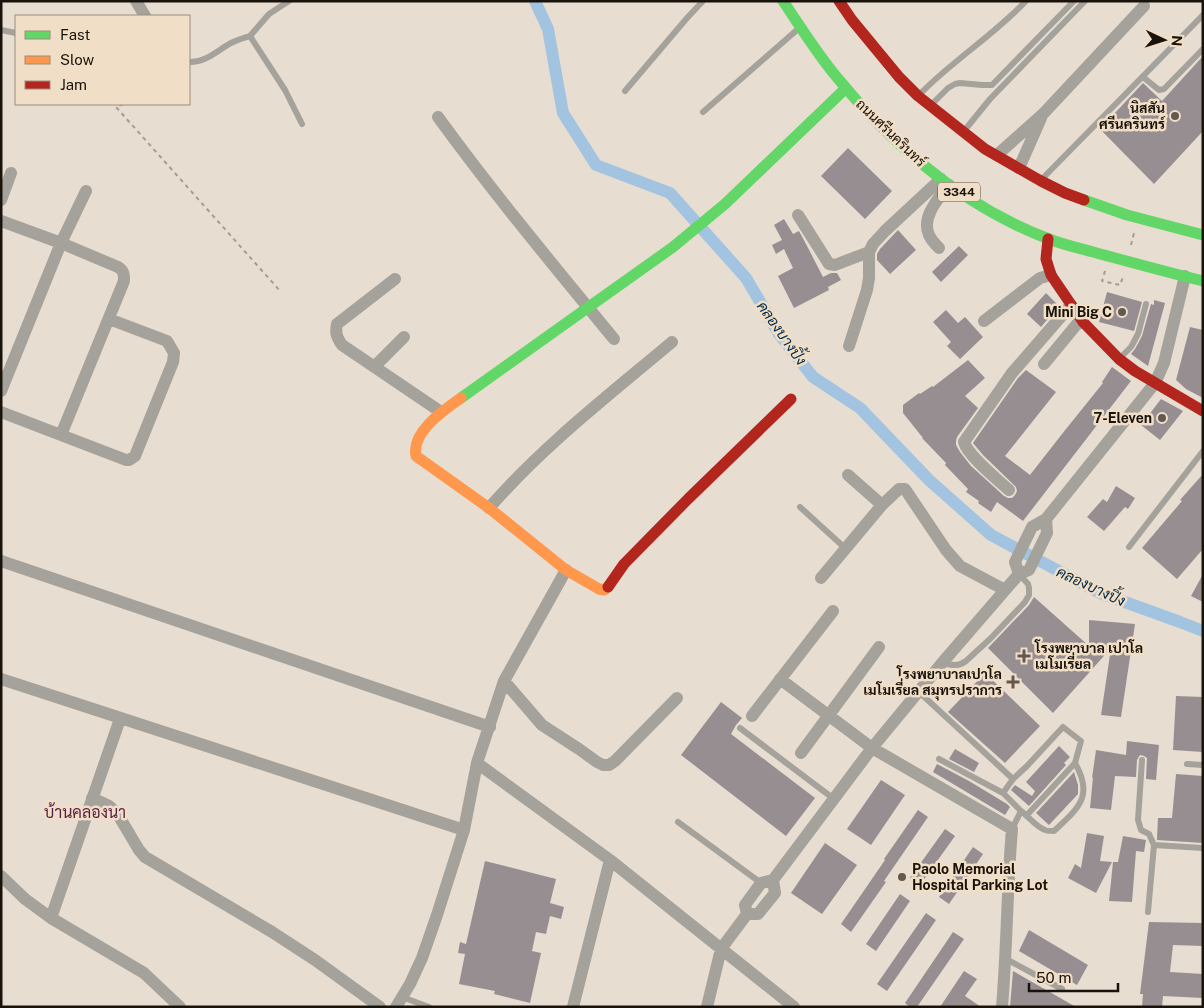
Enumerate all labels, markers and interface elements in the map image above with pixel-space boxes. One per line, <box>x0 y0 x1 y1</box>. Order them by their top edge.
legend <box>15 15 190 105</box>
north arrow <box>1139 15 1189 65</box>
text: Fast <box>60 26 90 43</box>
text: N <box>1169 35 1185 47</box>
text: Slow <box>60 51 95 68</box>
text: Jam <box>60 76 87 93</box>
street label: ถนนศรีนครินทร์ <box>853 95 930 170</box>
place label: นิสสัน ศรีนครินทร์ <box>1099 100 1166 132</box>
marker: นิสสัน ศรีนครินทร์ <box>1169 110 1181 122</box>
road number: 3344 <box>938 182 980 202</box>
water label: คลองบางปิ้ง <box>754 295 815 368</box>
place label: Mini Big C <box>1045 304 1112 320</box>
marker: Mini Big C <box>1116 306 1128 318</box>
place label: 7-Eleven <box>1093 410 1152 426</box>
marker: 7-Eleven <box>1156 412 1168 424</box>
water label: คลองบางปิ้ง <box>1054 558 1130 609</box>
place label: โรงพยาบาล เปาโล เมโมเรี่ยล <box>1034 639 1143 672</box>
marker: โรงพยาบาล เปาโล เมโมเรี่ยล <box>1017 649 1031 663</box>
place label: โรงพยาบาลเปาโล เมโมเรี่ยล สมุทรปราการ <box>863 665 1002 701</box>
marker: โรงพยาบาลเปาโล เมโมเรี่ยล สมุทรปราการ <box>1006 675 1020 689</box>
district label: บ้านคลองนา <box>44 802 126 822</box>
place label: Paolo Memorial Hospital Parking Lot <box>912 861 1048 893</box>
marker: Paolo Memorial Hospital Parking Lot <box>896 871 908 883</box>
scale bar <box>1029 960 1118 992</box>
text: 50 m <box>1036 969 1071 986</box>

